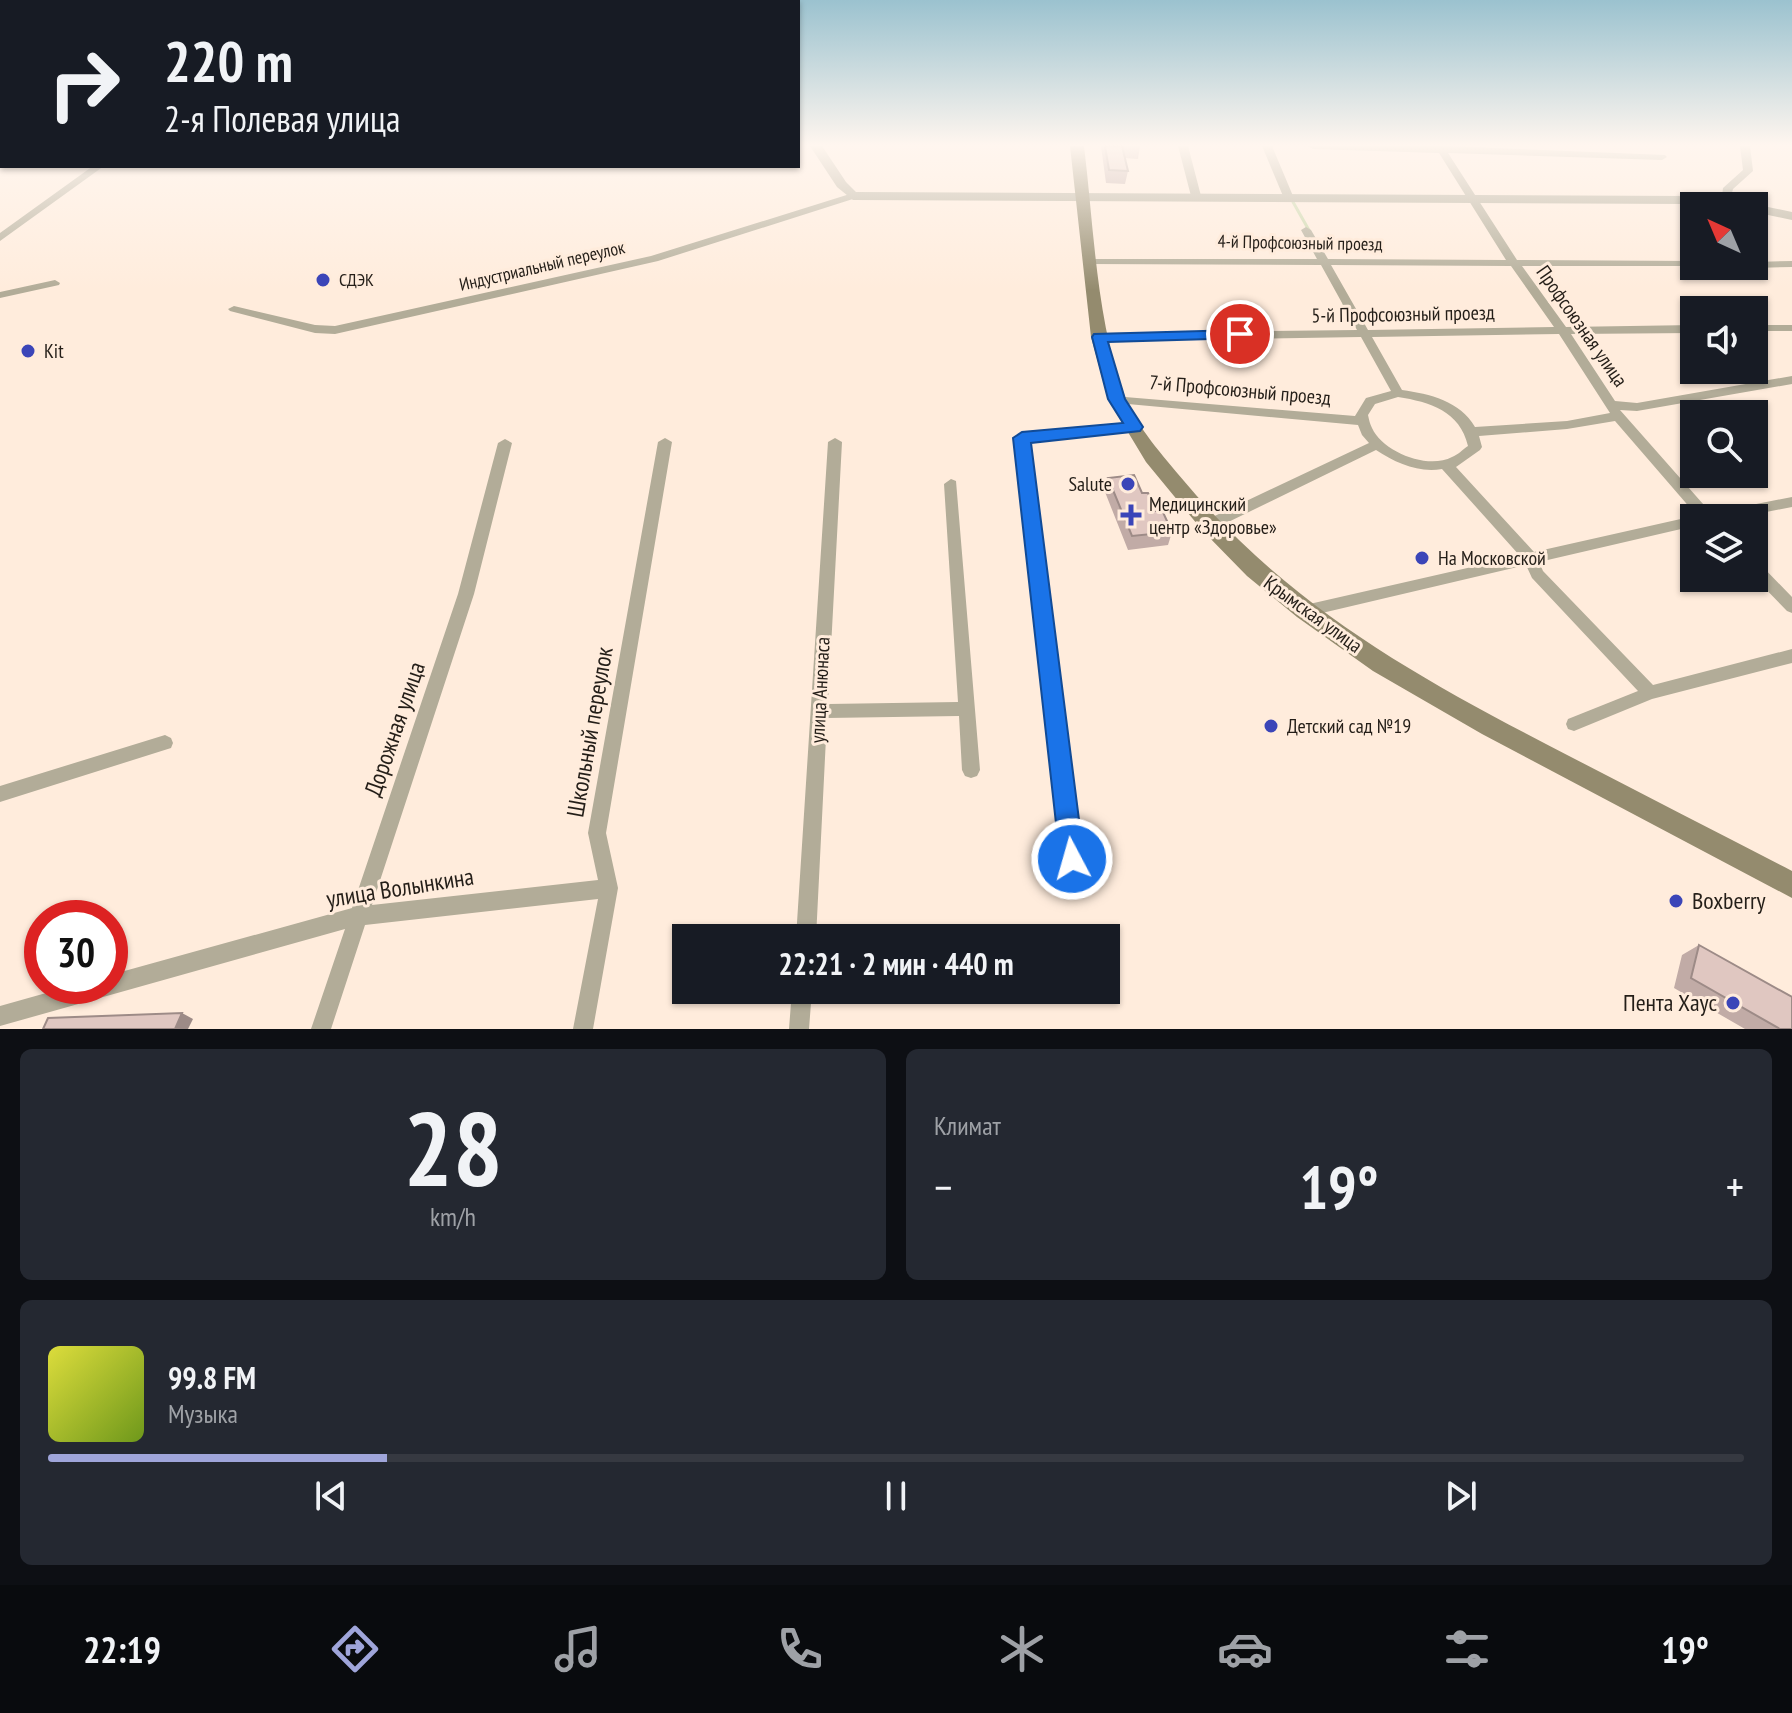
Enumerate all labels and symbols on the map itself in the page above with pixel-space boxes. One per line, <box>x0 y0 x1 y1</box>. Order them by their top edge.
north arrow <box>1680 192 1768 280</box>
street label: 4-й Профсоюзный проезд <box>1217 230 1383 255</box>
street label: Индустриальный переулок <box>457 235 627 296</box>
street label: Профсоюзная улица <box>1530 260 1634 392</box>
place label: СДЭК <box>339 268 374 291</box>
marker: СДЭК <box>314 271 332 289</box>
street label: 5-й Профсоюзный проезд <box>1311 299 1495 329</box>
pin <box>1206 300 1274 368</box>
place label: Kit <box>44 338 64 364</box>
marker: Kit <box>19 342 37 360</box>
street label: 7-й Профсоюзный проезд <box>1148 369 1332 411</box>
place label: Salute <box>1069 471 1112 497</box>
marker: Salute <box>1119 475 1137 493</box>
place label: Медицинский центр «Здоровье» <box>1149 491 1277 540</box>
marker: Медицинский центр «Здоровье» <box>1120 504 1142 526</box>
place label: На Московской <box>1438 545 1546 571</box>
marker: На Московской <box>1413 549 1431 567</box>
street label: Крымская улица <box>1259 570 1367 658</box>
street label: улица Анюнаса <box>804 636 836 744</box>
street label: Школьный переулок <box>559 644 620 819</box>
street label: Дорожная улица <box>357 658 432 800</box>
place label: Детский сад №19 <box>1287 713 1411 739</box>
marker: Детский сад №19 <box>1262 717 1280 735</box>
position arrow <box>1030 817 1114 901</box>
street label: улица Волынкина <box>324 861 476 914</box>
place label: Boxberry <box>1692 885 1766 916</box>
marker: Boxberry <box>1667 892 1685 910</box>
speed limit sign: 30 <box>24 900 128 1004</box>
place label: Пента Хаус <box>1623 987 1717 1018</box>
marker: Пента Хаус <box>1724 994 1742 1012</box>

